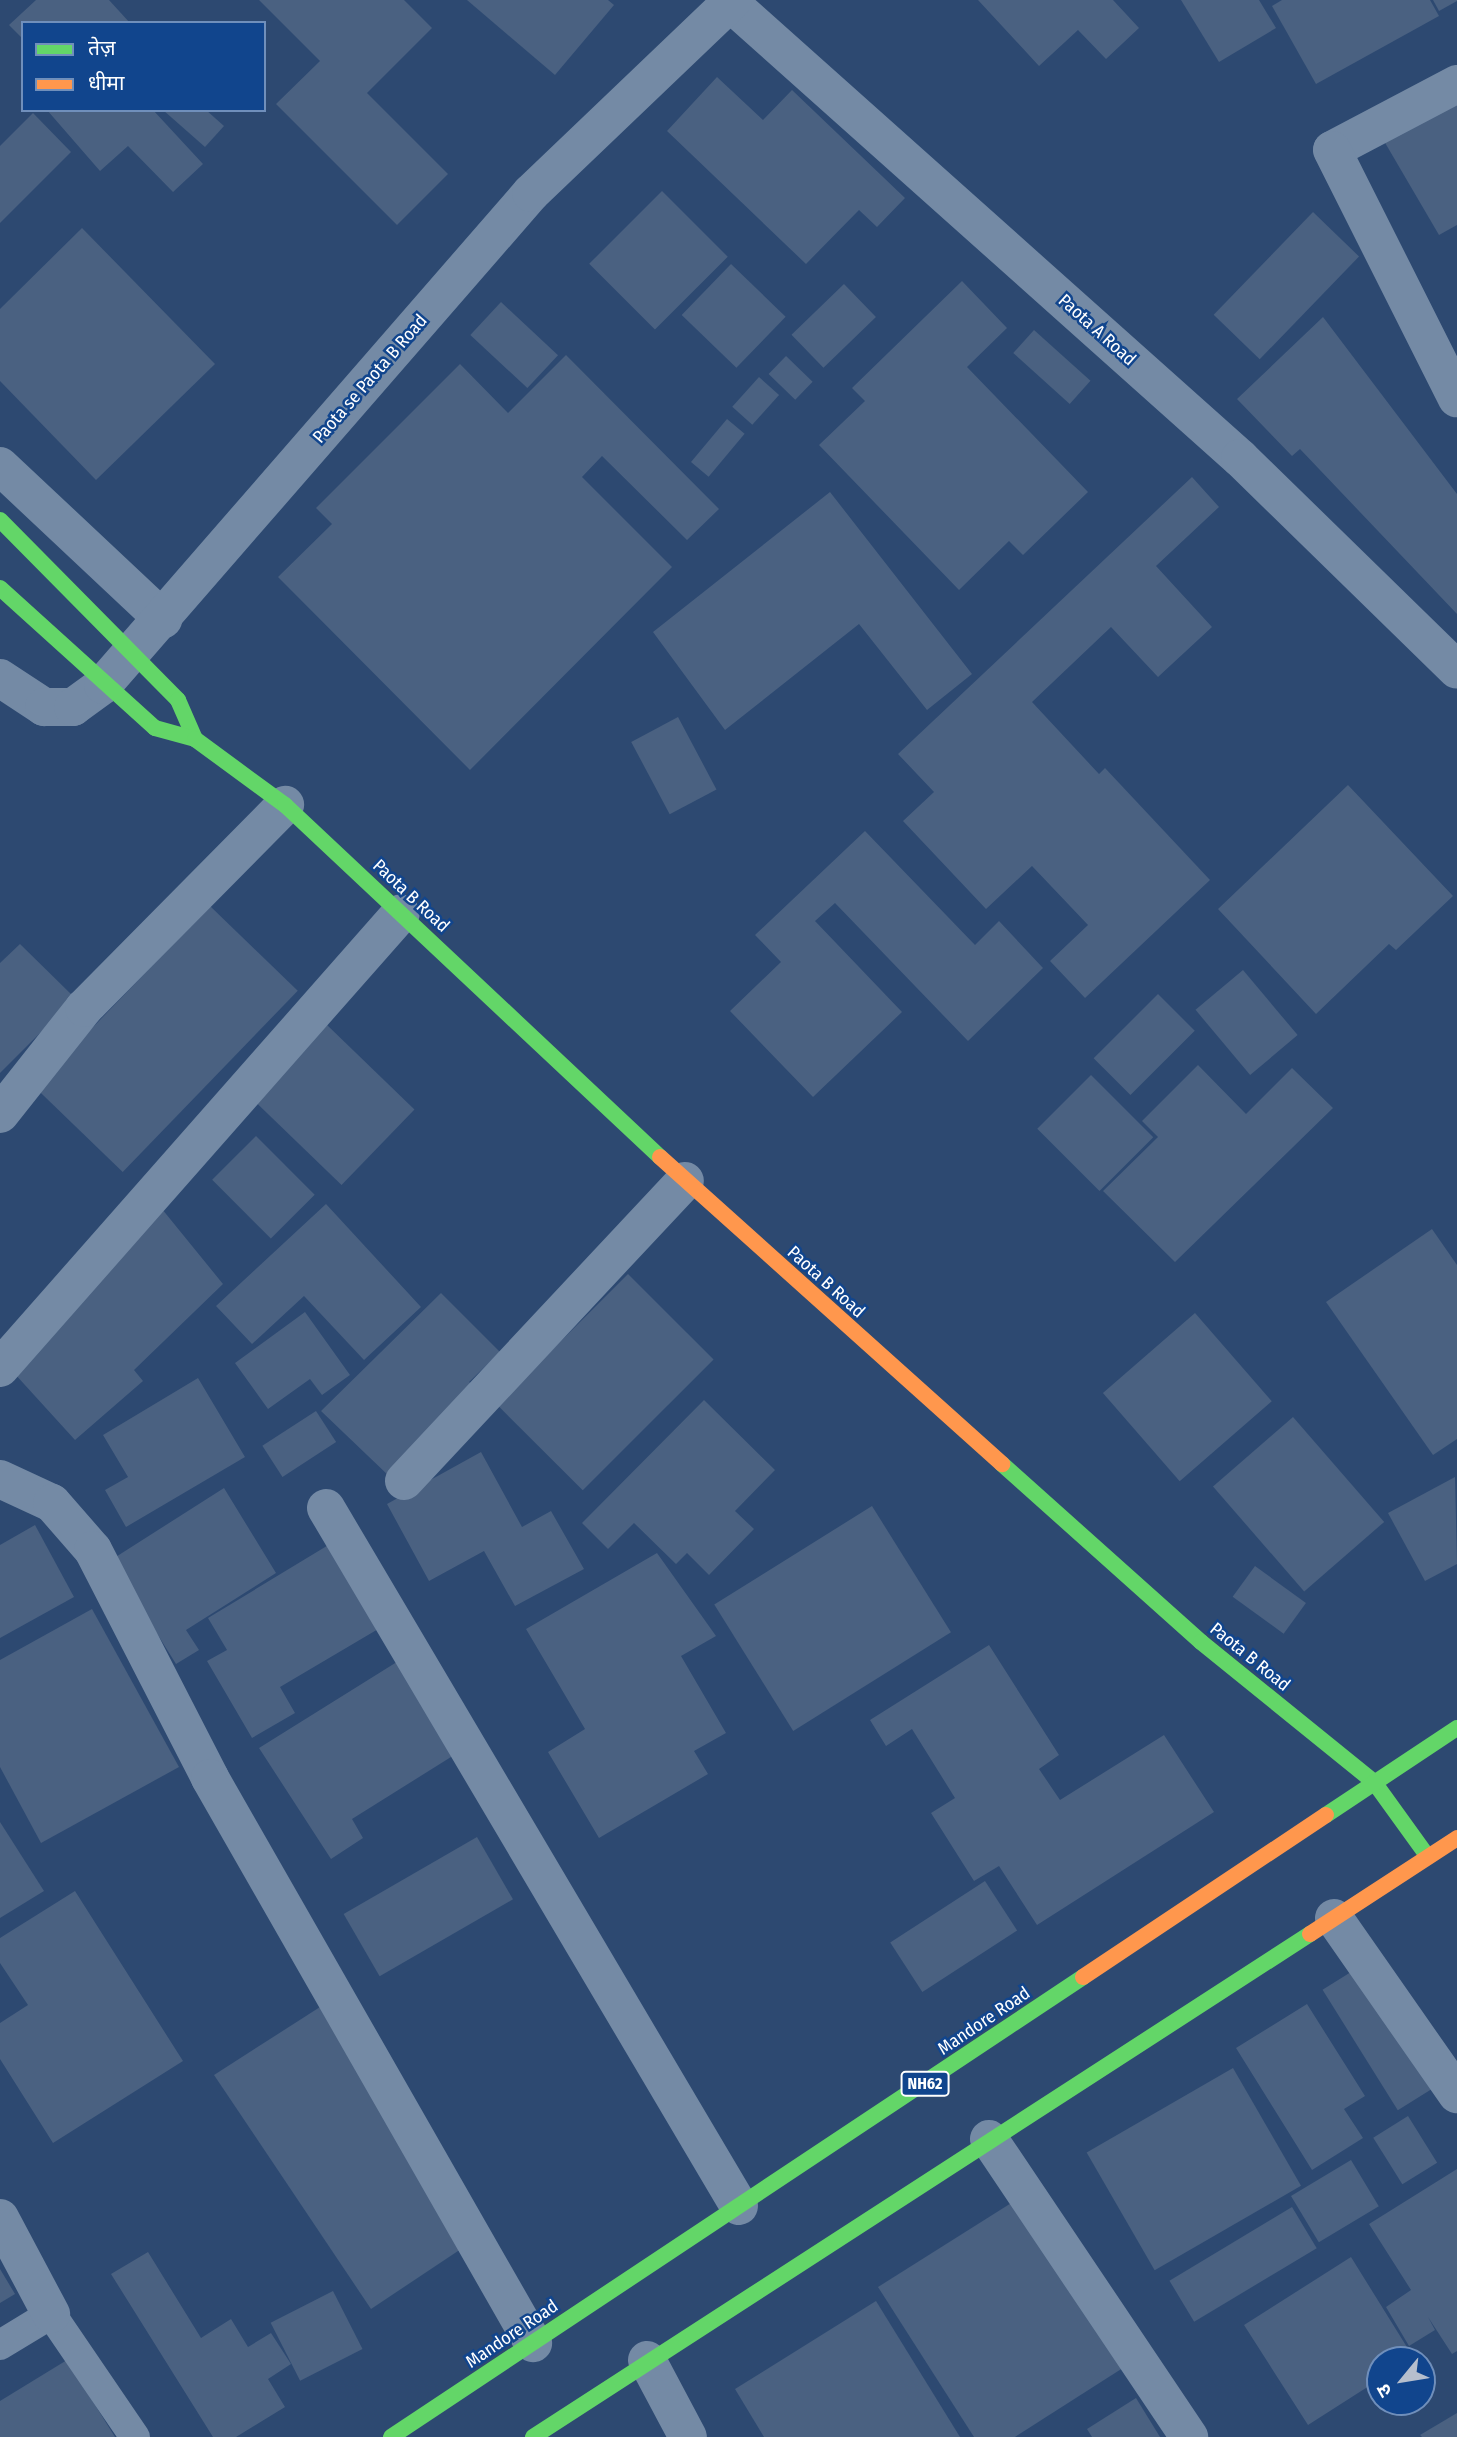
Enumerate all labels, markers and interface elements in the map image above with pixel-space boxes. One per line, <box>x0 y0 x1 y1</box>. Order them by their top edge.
legend <box>21 21 266 112</box>
text: तेज़ <box>88 35 116 61</box>
text: धीमा <box>88 70 124 96</box>
street label: Paota A Road <box>1054 290 1140 370</box>
street label: Paota se Paota B Road <box>308 310 432 448</box>
street label: Paota B Road <box>368 855 454 937</box>
street label: Paota B Road <box>783 1242 869 1322</box>
street label: Paota B Road <box>1206 1618 1294 1696</box>
street label: Mandore Road <box>934 1982 1034 2060</box>
road number: NH62 <box>900 2072 950 2096</box>
street label: Mandore Road <box>462 2295 562 2373</box>
north arrow <box>1366 2346 1436 2416</box>
text: उ <box>1371 2380 1397 2401</box>

